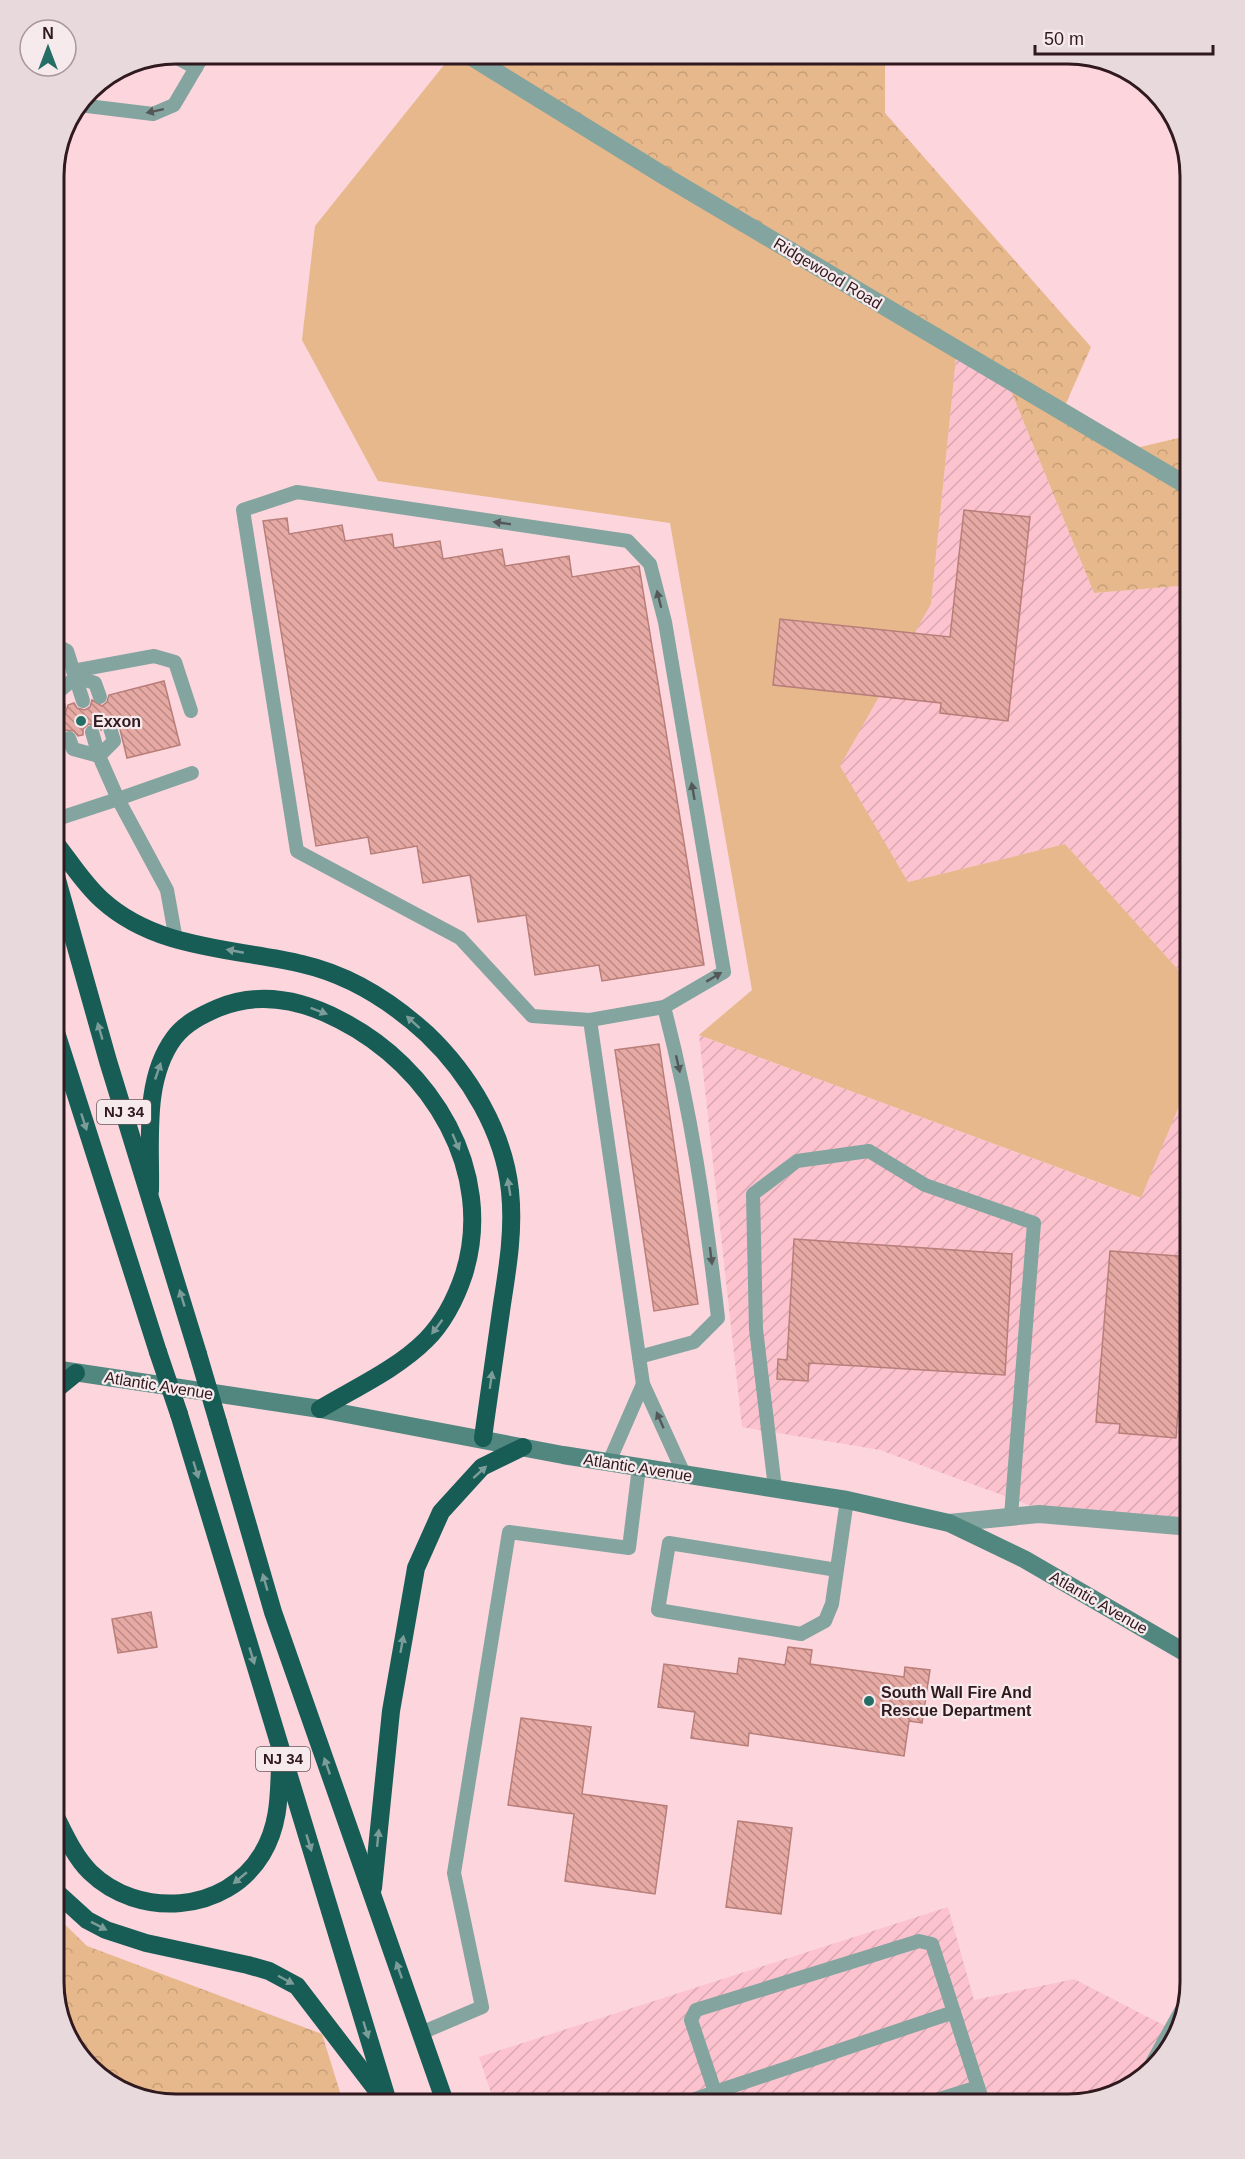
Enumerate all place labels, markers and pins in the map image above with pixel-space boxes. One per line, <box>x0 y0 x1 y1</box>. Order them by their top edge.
place label: Exxon <box>93 713 141 730</box>
marker: Exxon <box>74 714 88 728</box>
place label: South Wall Fire And Rescue Department <box>881 1684 1032 1719</box>
marker: South Wall Fire And Rescue Department <box>862 1694 876 1708</box>

